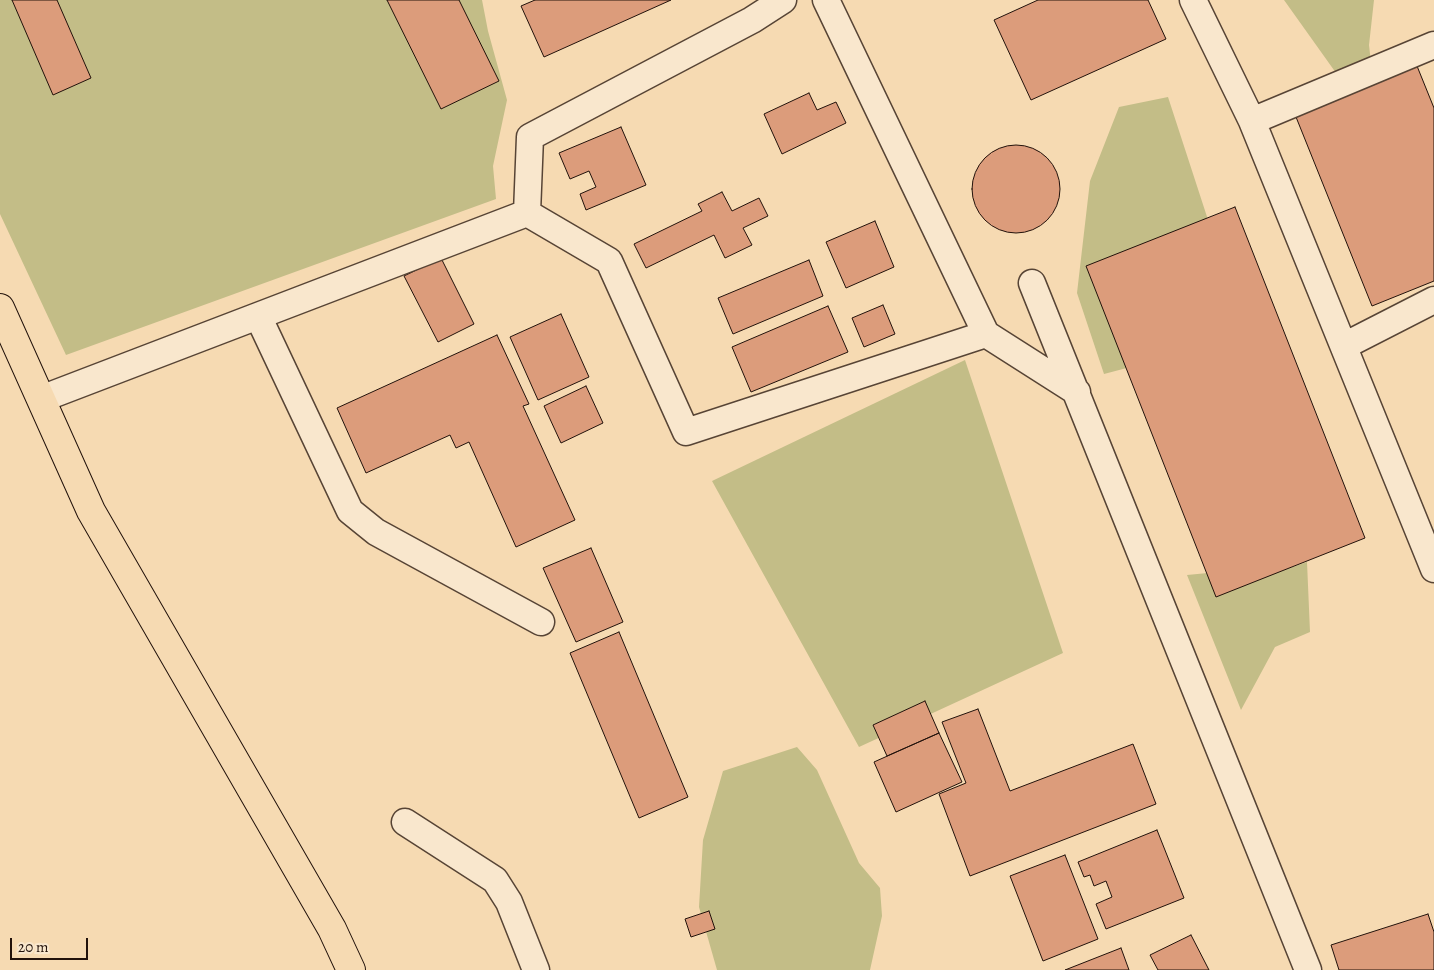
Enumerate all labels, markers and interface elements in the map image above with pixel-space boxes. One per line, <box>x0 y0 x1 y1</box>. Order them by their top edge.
scale bar <box>12 928 90 960</box>
text: 20 m <box>18 937 49 957</box>

